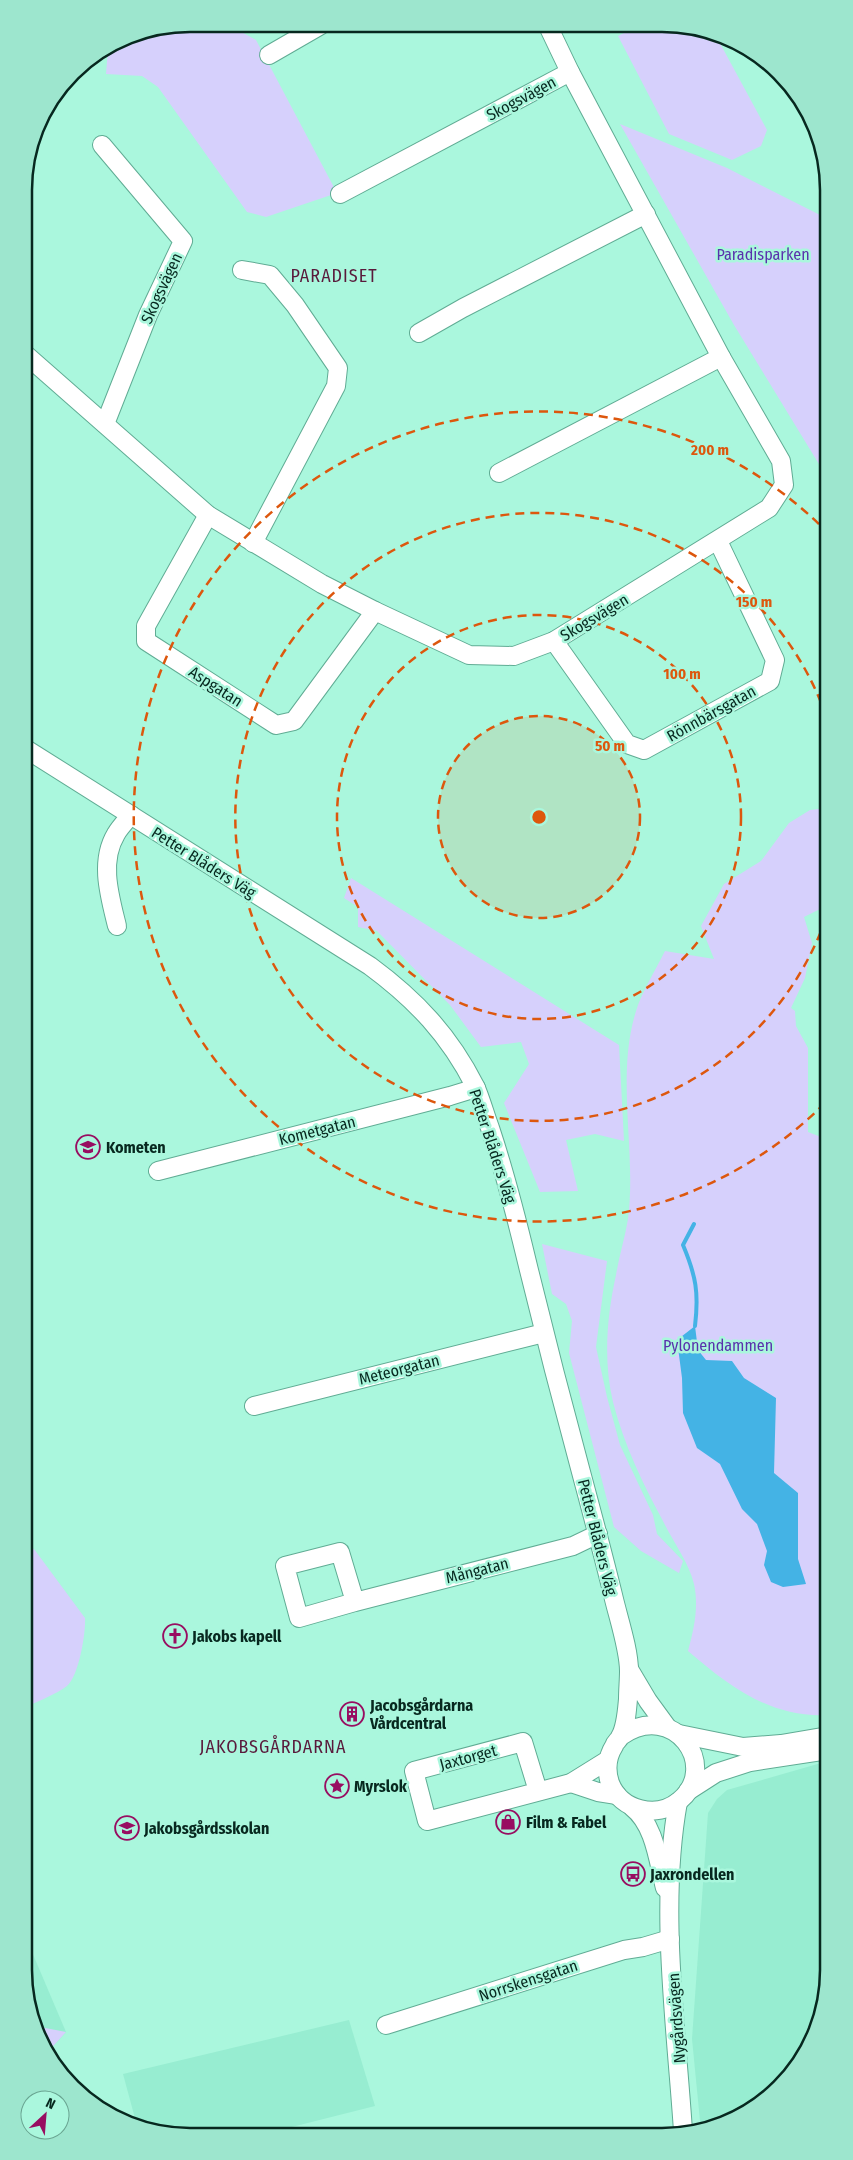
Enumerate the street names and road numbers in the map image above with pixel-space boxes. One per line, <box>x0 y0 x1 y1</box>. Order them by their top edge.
street label: Skogsvägen <box>483 72 559 125</box>
street label: Skogsvägen <box>137 250 186 327</box>
street label: Skogsvägen <box>557 590 632 645</box>
street label: Aspgatan <box>185 662 246 711</box>
street label: Rönnbärsgatan <box>664 681 759 746</box>
street label: Petter Blåders Väg <box>148 823 260 902</box>
street label: Petter Blåders Väg <box>465 1087 520 1206</box>
street label: Kometgatan <box>277 1112 357 1149</box>
street label: Meteorgatan <box>357 1350 441 1389</box>
street label: Petter Blåders Väg <box>574 1477 621 1598</box>
street label: Mångatan <box>444 1554 511 1587</box>
street label: Jaxtorget <box>437 1741 500 1774</box>
street label: Norrskensgatan <box>476 1956 580 2005</box>
street label: Nygårdsvägen <box>664 1972 689 2064</box>

